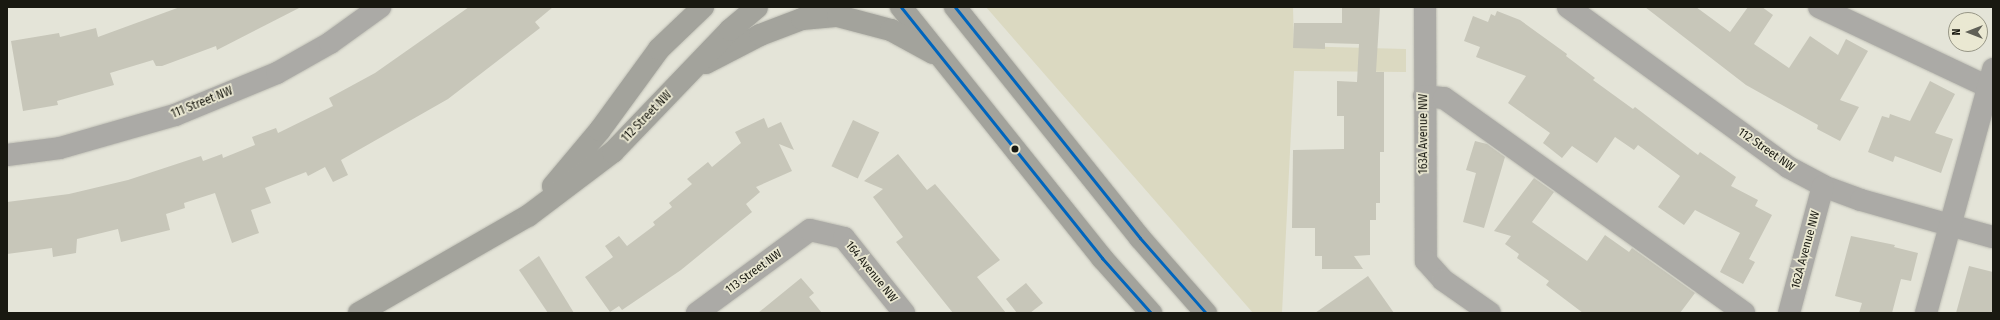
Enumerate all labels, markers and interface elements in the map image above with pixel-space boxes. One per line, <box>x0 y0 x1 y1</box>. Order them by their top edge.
north arrow <box>1948 12 1988 52</box>
text: N <box>1950 29 1963 35</box>
street label: 111 Street NW <box>169 84 235 122</box>
street label: 112 Street NW <box>619 88 675 146</box>
street label: 163A Avenue NW <box>1417 94 1431 174</box>
street label: 112 Street NW <box>1735 125 1797 175</box>
unlabelled marker <box>1010 144 1020 154</box>
street label: 162A Avenue NW <box>1789 209 1823 291</box>
street label: 164 Avenue NW <box>842 239 900 305</box>
street label: 113 Street NW <box>723 247 785 297</box>

